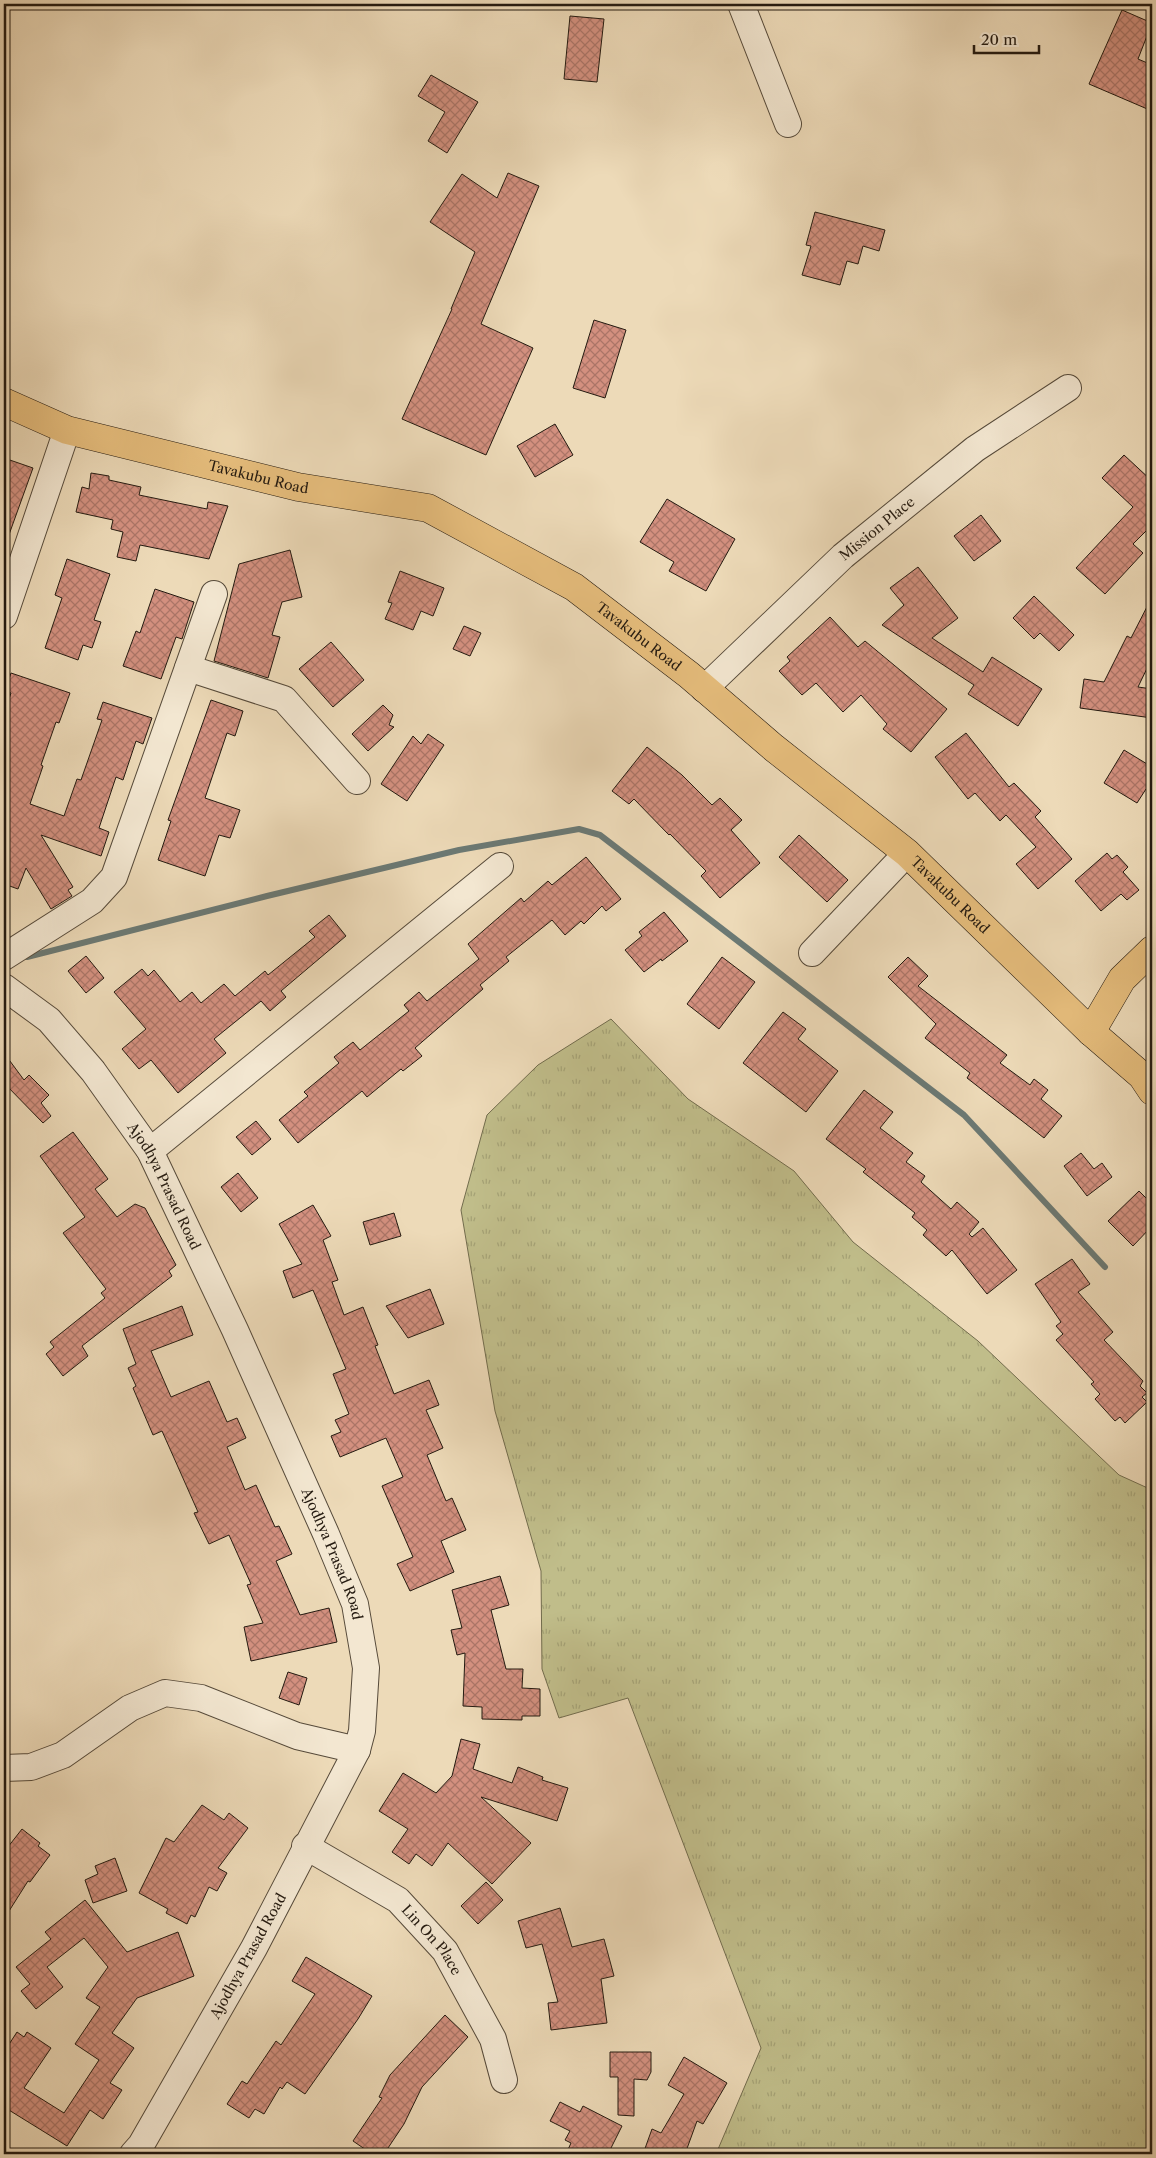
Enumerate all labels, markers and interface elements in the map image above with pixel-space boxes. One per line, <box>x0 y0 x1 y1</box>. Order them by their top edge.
scale bar <box>974 22 1038 54</box>
text: 20 m <box>981 30 1017 49</box>
street label: Tavakubu Road <box>206 456 310 498</box>
street label: Mission Place <box>835 492 918 564</box>
street label: Tavakubu Road <box>592 598 685 675</box>
street label: Tavakubu Road <box>907 853 994 938</box>
street label: Ajodhya Prasad Road <box>123 1118 205 1253</box>
street label: Ajodhya Prasad Road <box>297 1484 367 1622</box>
street label: Ajodhya Prasad Road <box>205 1890 290 2023</box>
street label: Lin On Place <box>398 1901 466 1978</box>

